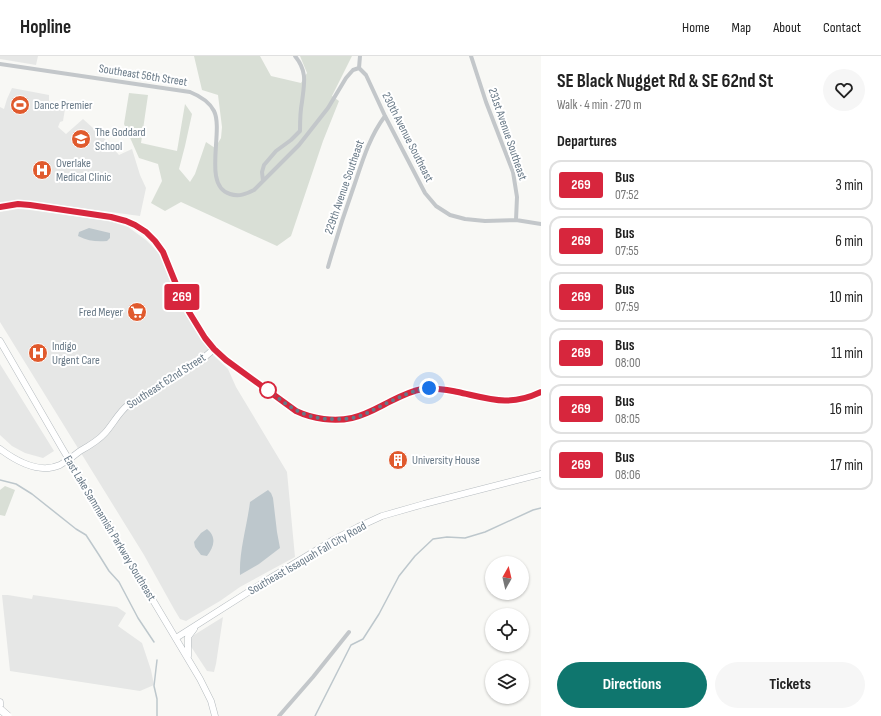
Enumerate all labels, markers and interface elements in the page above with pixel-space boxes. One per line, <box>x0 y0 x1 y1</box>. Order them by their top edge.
text: Hopline <box>20 16 71 39</box>
text: Home <box>682 19 710 36</box>
text: Map <box>732 19 751 36</box>
text: About <box>773 19 801 36</box>
text: Contact <box>823 19 861 36</box>
street label: Southeast 56th Street <box>98 61 189 90</box>
button: heart <box>823 69 865 111</box>
text: SE Black Nugget Rd & SE 62nd St <box>557 70 773 93</box>
street label: 231st Avenue Southeast <box>485 86 530 183</box>
street label: 230th Avenue Southeast <box>378 90 437 185</box>
sports icon: Dance Premier <box>9 94 31 116</box>
text: Walk · 4 min · 270 m <box>557 97 642 113</box>
place label: Dance Premier <box>34 98 93 113</box>
place label: The Goddard School <box>95 125 146 154</box>
school or university icon: The Goddard School <box>70 128 92 150</box>
text: Departures <box>557 132 617 151</box>
street label: 229th Avenue Southeast <box>321 138 368 236</box>
place label: Overlake Medical Clinic <box>56 156 111 185</box>
hospital icon: Overlake Medical Clinic <box>31 159 53 181</box>
text: Bus <box>615 168 634 187</box>
text: 269 <box>571 176 591 193</box>
text: 3 min <box>835 176 863 195</box>
text: 07:52 <box>615 187 639 203</box>
text: Bus <box>615 224 634 243</box>
text: 269 <box>571 232 591 249</box>
text: 6 min <box>835 232 863 251</box>
text: 07:55 <box>615 243 639 259</box>
text: Bus <box>615 280 634 299</box>
line badge: 269 <box>159 284 205 310</box>
text: 269 <box>172 288 192 305</box>
text: 269 <box>571 288 591 305</box>
text: 10 min <box>830 288 863 307</box>
text: 07:59 <box>615 299 639 315</box>
supermarket icon: Fred Meyer <box>126 301 148 323</box>
place label: Fred Meyer <box>79 305 124 320</box>
text: Bus <box>615 336 634 355</box>
place label: Indigo Urgent Care <box>52 339 100 368</box>
hospital icon: Indigo Urgent Care <box>27 342 49 364</box>
text: 269 <box>571 344 591 361</box>
text: 11 min <box>831 344 863 363</box>
street label: Southeast 62nd Street <box>124 350 209 412</box>
text: 08:00 <box>615 355 641 371</box>
your location <box>419 378 439 398</box>
unlabelled marker <box>259 381 277 399</box>
text: Bus <box>615 392 634 411</box>
text: 269 <box>571 400 591 417</box>
text: 16 min <box>830 400 863 419</box>
text: 08:05 <box>615 411 640 427</box>
text: Bus <box>615 448 634 467</box>
building icon: University House <box>387 449 409 471</box>
street label: East Lake Sammamish Parkway Southeast <box>60 453 159 604</box>
place label: University House <box>412 453 480 468</box>
text: 269 <box>571 456 591 473</box>
text: 17 min <box>831 456 863 475</box>
text: 08:06 <box>615 467 640 483</box>
street label: Southeast Issaquah Fall City Road <box>245 518 369 598</box>
north arrow <box>485 556 529 600</box>
map controls <box>485 556 529 704</box>
button: locate <box>485 608 529 652</box>
button: layers <box>485 660 529 704</box>
button: Directions <box>557 662 707 708</box>
button: Tickets <box>715 662 865 708</box>

